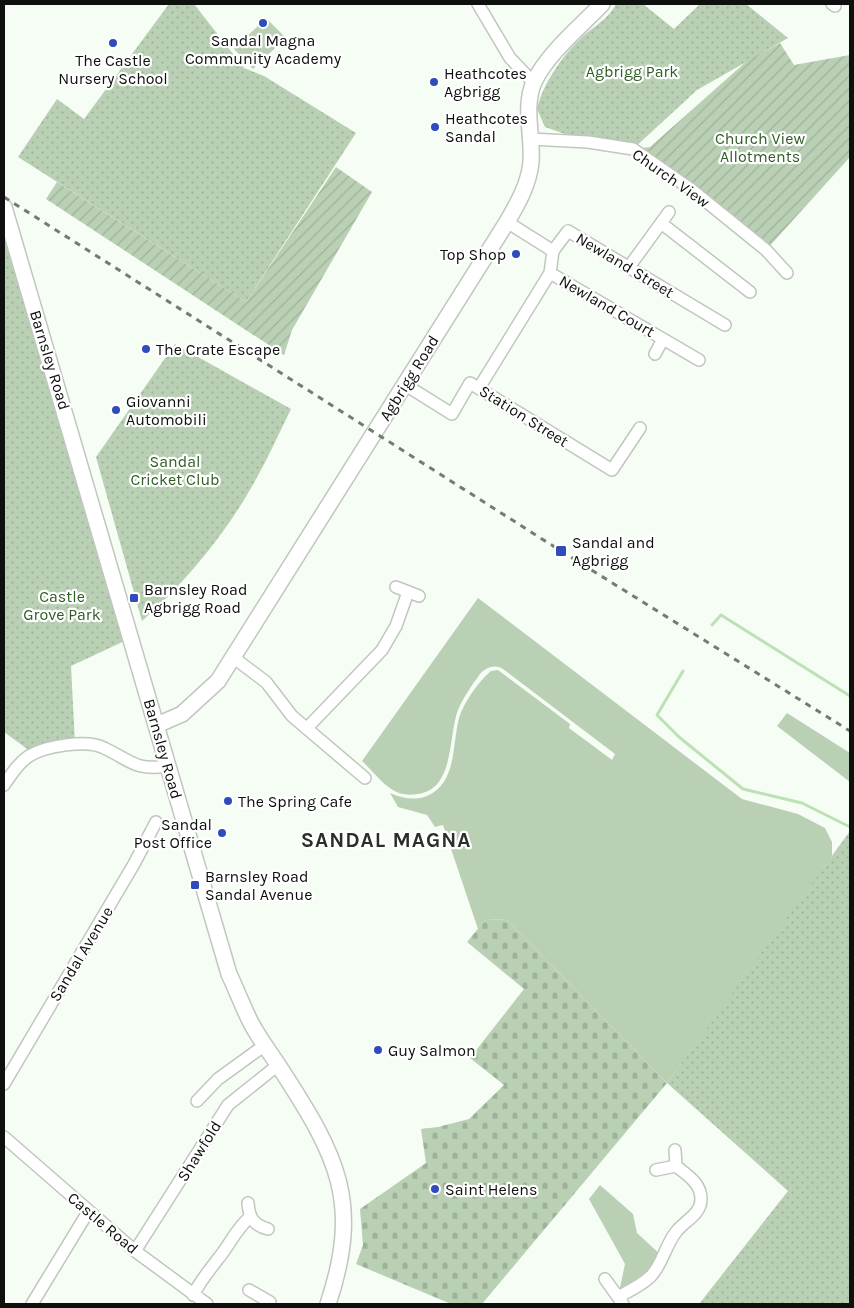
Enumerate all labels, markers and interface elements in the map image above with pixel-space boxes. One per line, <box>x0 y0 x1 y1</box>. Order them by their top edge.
marker: Sandal Magna Community Academy <box>257 17 269 29</box>
place label: Sandal Magna Community Academy <box>185 31 342 68</box>
marker: The Castle Nursery School <box>107 37 119 49</box>
place label: The Castle Nursery School <box>58 51 168 88</box>
park label: Agbrigg Park <box>586 62 678 81</box>
place label: Heathcotes Agbrigg <box>444 64 527 101</box>
marker: Heathcotes Agbrigg <box>428 76 440 88</box>
place label: Heathcotes Sandal <box>445 109 528 146</box>
marker: Heathcotes Sandal <box>429 121 441 133</box>
park label: Church View Allotments <box>715 129 806 166</box>
street label: Church View <box>629 144 714 212</box>
street label: Newland Street <box>573 228 677 302</box>
place label: Top Shop <box>440 245 506 264</box>
marker: Top Shop <box>510 248 522 260</box>
street label: Newland Court <box>556 271 658 341</box>
street label: Barnsley Road <box>26 308 74 412</box>
street label: Agbrigg Road <box>375 332 443 424</box>
place label: The Crate Escape <box>156 340 280 359</box>
marker: The Crate Escape <box>140 343 152 355</box>
street label: Station Street <box>476 381 572 451</box>
place label: Giovanni Automobili <box>126 392 207 429</box>
marker: Giovanni Automobili <box>110 404 122 416</box>
park label: Sandal Cricket Club <box>130 452 220 489</box>
place label: Sandal and Agbrigg <box>572 533 655 570</box>
marker: Sandal and Agbrigg <box>554 544 568 558</box>
place label: Barnsley Road Agbrigg Road <box>144 580 247 617</box>
park label: Castle Grove Park <box>23 587 101 624</box>
marker: Barnsley Road Agbrigg Road <box>128 592 140 604</box>
street label: Barnsley Road <box>140 697 186 801</box>
place label: The Spring Cafe <box>238 792 352 811</box>
marker: The Spring Cafe <box>222 795 234 807</box>
place label: Sandal Post Office <box>134 815 212 852</box>
marker: Sandal Post Office <box>216 827 228 839</box>
district label: SANDAL MAGNA <box>301 828 471 852</box>
place label: Barnsley Road Sandal Avenue <box>205 867 312 904</box>
marker: Barnsley Road Sandal Avenue <box>189 879 201 891</box>
street label: Sandal Avenue <box>45 903 117 1005</box>
place label: Guy Salmon <box>388 1041 476 1060</box>
marker: Guy Salmon <box>372 1044 384 1056</box>
street label: Shawfold <box>173 1117 225 1185</box>
place label: Saint Helens <box>445 1180 537 1199</box>
marker: Saint Helens <box>429 1183 441 1195</box>
street label: Castle Road <box>64 1188 142 1258</box>

